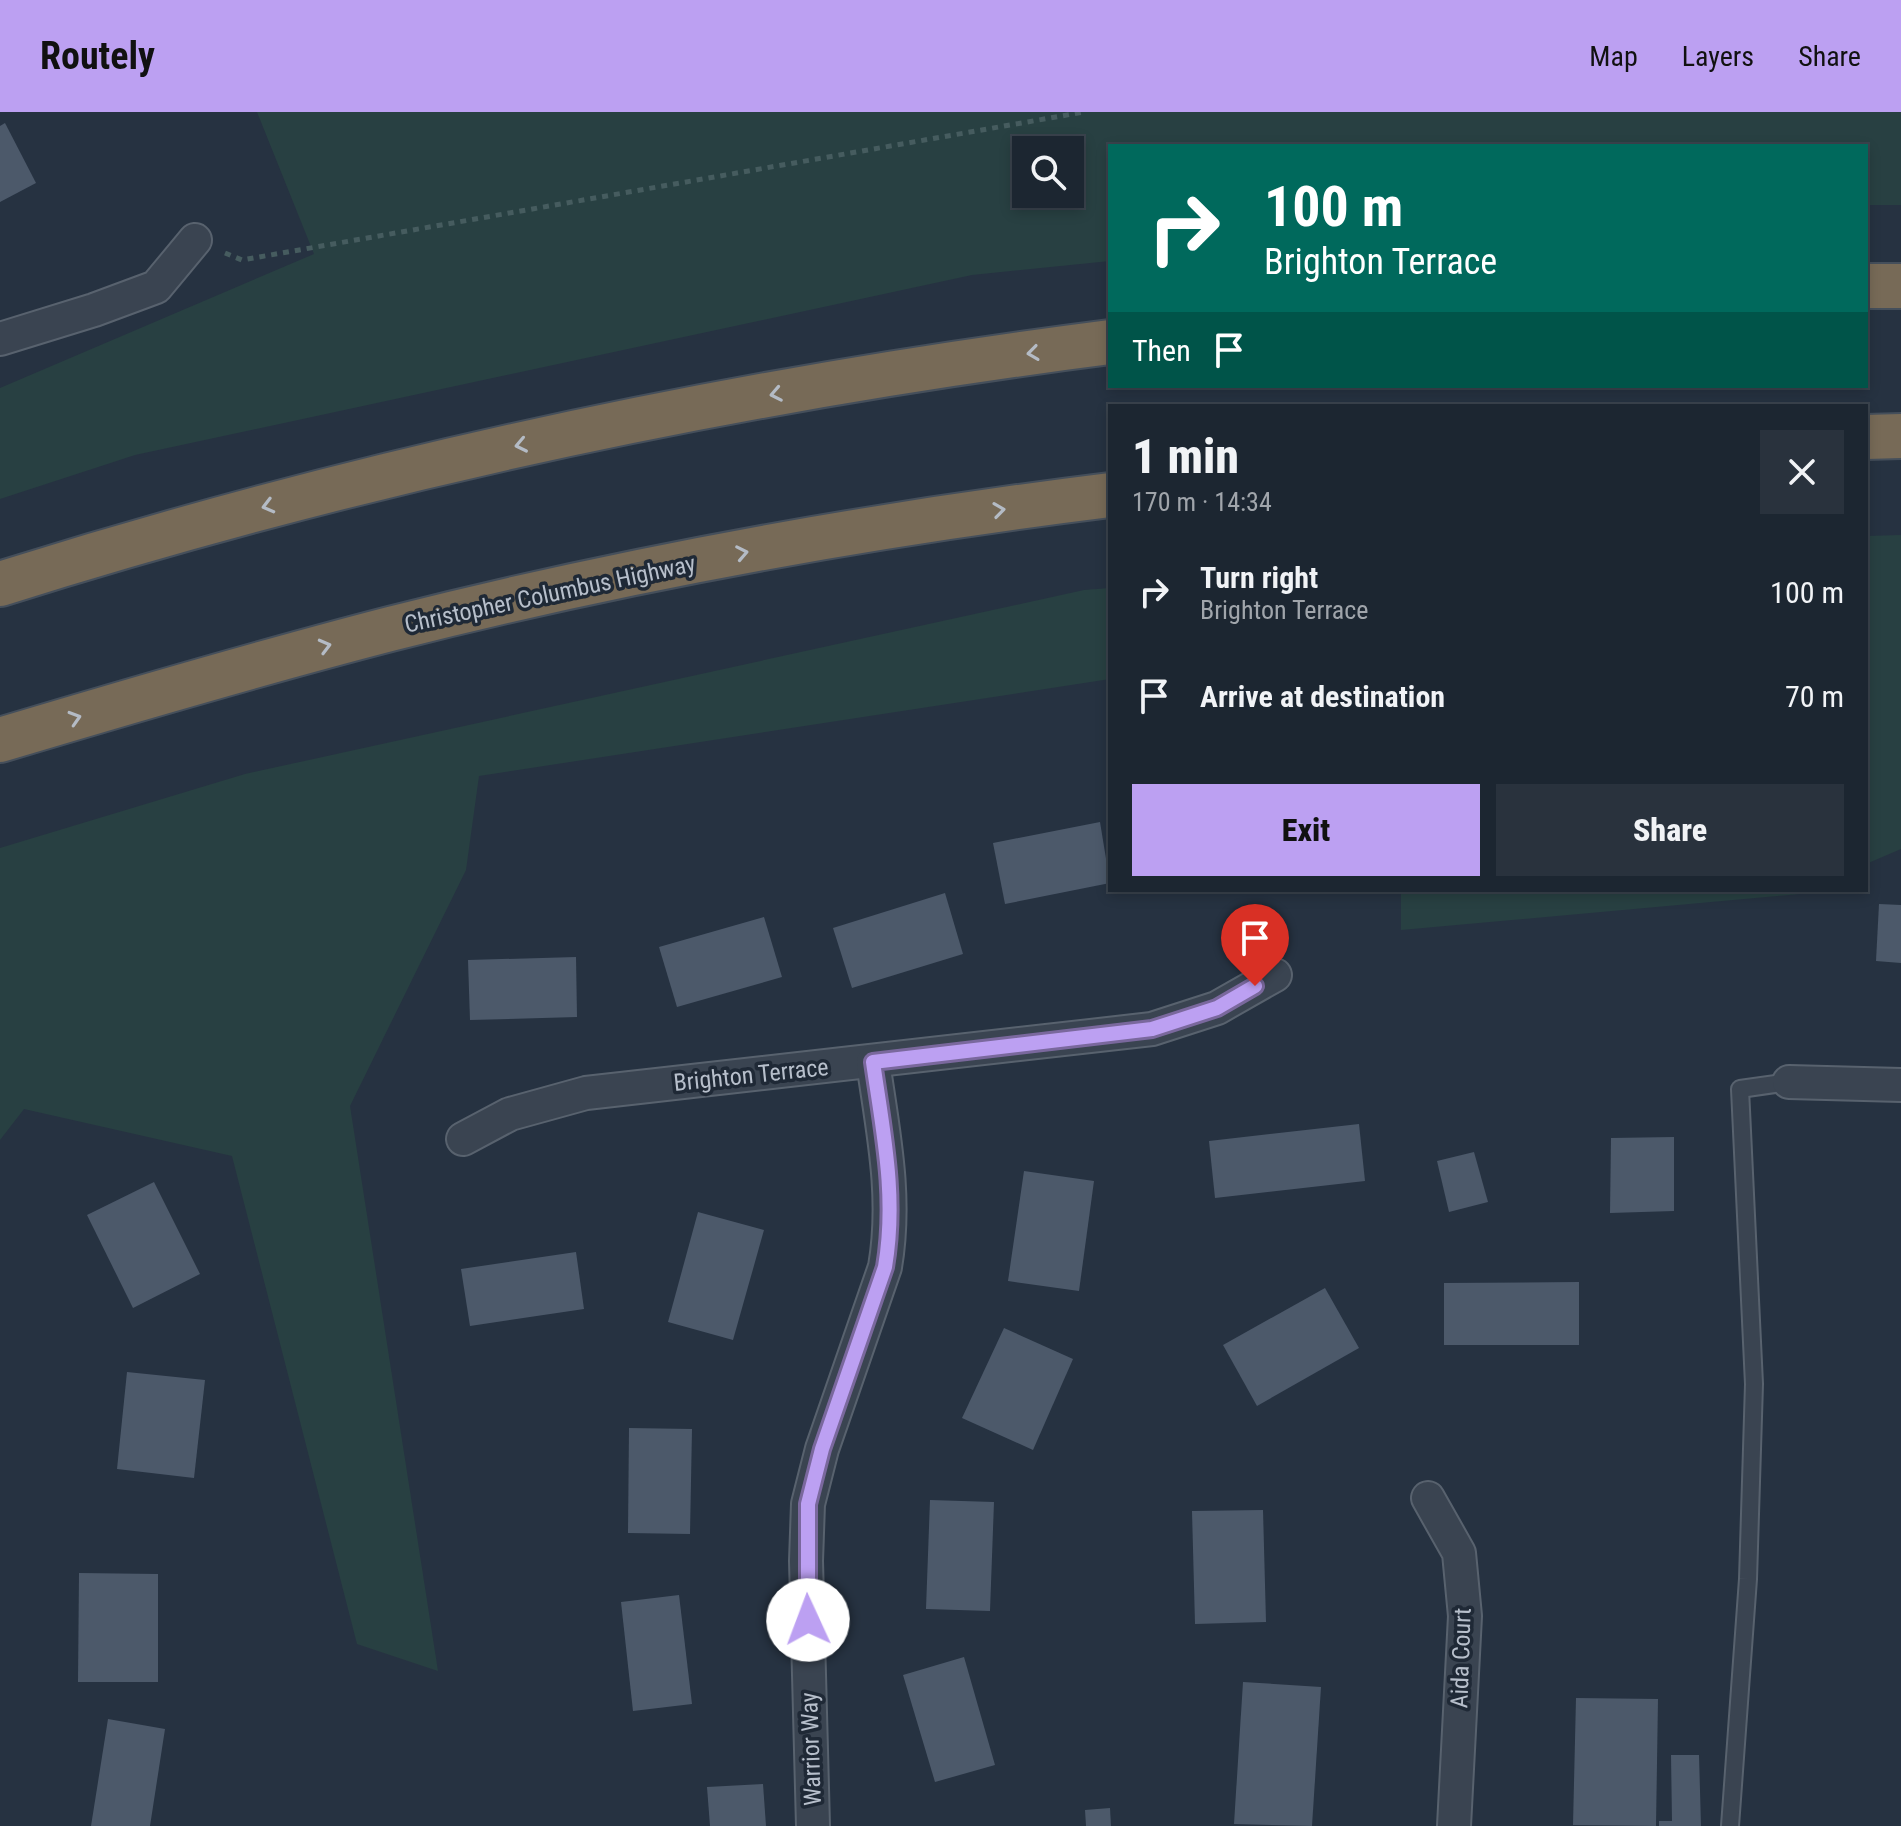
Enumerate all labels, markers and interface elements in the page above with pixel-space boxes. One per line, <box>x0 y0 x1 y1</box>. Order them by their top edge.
text: Routely <box>40 34 155 78</box>
text: Map <box>1589 40 1638 73</box>
text: Layers <box>1682 40 1754 73</box>
text: Share <box>1798 40 1861 73</box>
map controls <box>1012 136 1084 208</box>
button: search <box>1012 136 1084 208</box>
text: 100 m <box>1264 174 1403 240</box>
icon: right <box>1132 176 1236 280</box>
text: Brighton Terrace <box>1264 241 1497 283</box>
icon: arrive <box>1207 328 1251 372</box>
text: Then <box>1132 333 1191 368</box>
one-way arrow <box>1026 344 1040 361</box>
one-way arrow <box>770 385 783 402</box>
text: 1 min <box>1132 428 1239 485</box>
button: close <box>1760 430 1844 514</box>
one-way arrow <box>514 435 528 452</box>
text: 170 m · 14:34 <box>1132 487 1272 517</box>
one-way arrow <box>262 497 276 514</box>
one-way arrow <box>992 502 1006 519</box>
one-way arrow <box>736 546 749 563</box>
street label: Christopher Columbus Highway <box>402 549 698 639</box>
text: Turn right <box>1200 560 1318 595</box>
icon: right <box>1132 570 1176 614</box>
text: 100 m <box>1770 575 1844 610</box>
text: Brighton Terrace <box>1200 595 1368 625</box>
one-way arrow <box>317 639 331 656</box>
icon: arrive <box>1132 674 1176 718</box>
text: Arrive at destination <box>1200 679 1445 714</box>
text: 70 m <box>1785 679 1844 714</box>
one-way arrow <box>67 711 81 727</box>
button: Exit <box>1132 784 1480 876</box>
button: Share <box>1496 784 1844 876</box>
pin <box>1221 904 1289 986</box>
icon: arrive <box>1233 916 1277 960</box>
street label: Brighton Terrace <box>672 1053 830 1097</box>
position arrow <box>766 1578 850 1662</box>
street label: Aida Court <box>1445 1607 1477 1709</box>
street label: Warrior Way <box>795 1692 827 1806</box>

